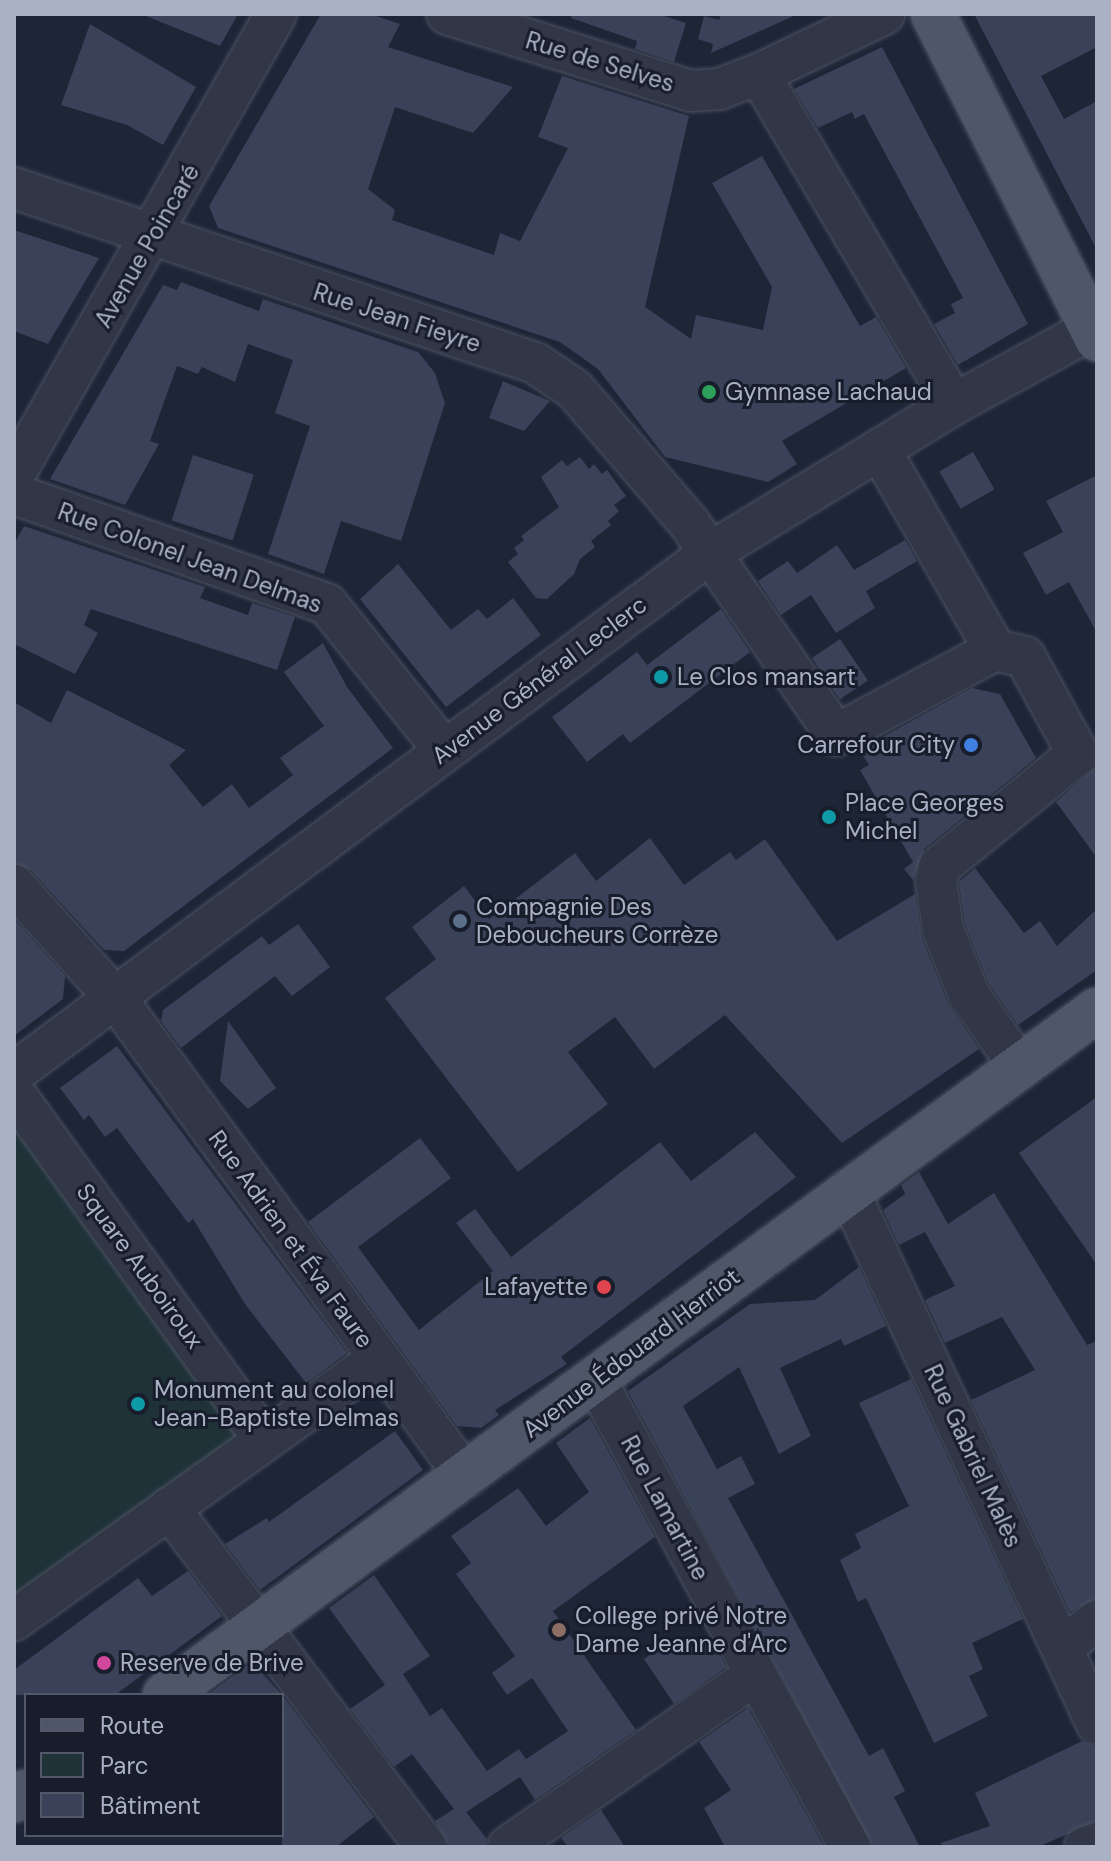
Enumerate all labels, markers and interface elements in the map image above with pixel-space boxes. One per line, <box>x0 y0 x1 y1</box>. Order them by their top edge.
street label: Rue de Selves <box>522 26 678 98</box>
street label: Avenue Poincaré <box>89 159 205 333</box>
street label: Rue Jean Fieyre <box>310 277 484 359</box>
place label: Gymnase Lachaud <box>725 378 932 406</box>
marker: Gymnase Lachaud <box>700 383 718 401</box>
street label: Rue Colonel Jean Delmas <box>54 497 326 619</box>
street label: Avenue Général Leclerc <box>426 590 652 770</box>
place label: Le Clos mansart <box>677 663 856 691</box>
marker: Le Clos mansart <box>652 668 670 686</box>
place label: Carrefour City <box>797 731 955 759</box>
marker: Carrefour City <box>962 736 980 754</box>
place label: Place Georges Michel <box>845 789 1004 845</box>
marker: Place Georges Michel <box>820 808 838 826</box>
place label: Compagnie Des Deboucheurs Corrèze <box>476 893 718 949</box>
marker: Compagnie Des Deboucheurs Corrèze <box>451 912 469 930</box>
street label: Rue Adrien et Éva Faure <box>202 1125 380 1353</box>
street label: Square Auboiroux <box>70 1178 210 1354</box>
street label: Avenue Édouard Herriot <box>517 1262 745 1444</box>
place label: Lafayette <box>484 1273 588 1301</box>
marker: Lafayette <box>595 1278 613 1296</box>
street label: Rue Gabriel Malès <box>918 1360 1028 1552</box>
place label: Monument au colonel Jean-Baptiste Delmas <box>154 1376 399 1432</box>
marker: Monument au colonel Jean-Baptiste Delmas <box>129 1395 147 1413</box>
street label: Rue Lamartine <box>615 1431 715 1585</box>
place label: College privé Notre Dame Jeanne d'Arc <box>575 1602 788 1658</box>
marker: College privé Notre Dame Jeanne d'Arc <box>550 1621 568 1639</box>
place label: Reserve de Brive <box>120 1649 304 1677</box>
marker: Reserve de Brive <box>95 1654 113 1672</box>
legend <box>24 1693 284 1837</box>
text: Route <box>100 1710 164 1741</box>
text: Parc <box>100 1750 149 1781</box>
text: Bâtiment <box>100 1790 201 1821</box>

